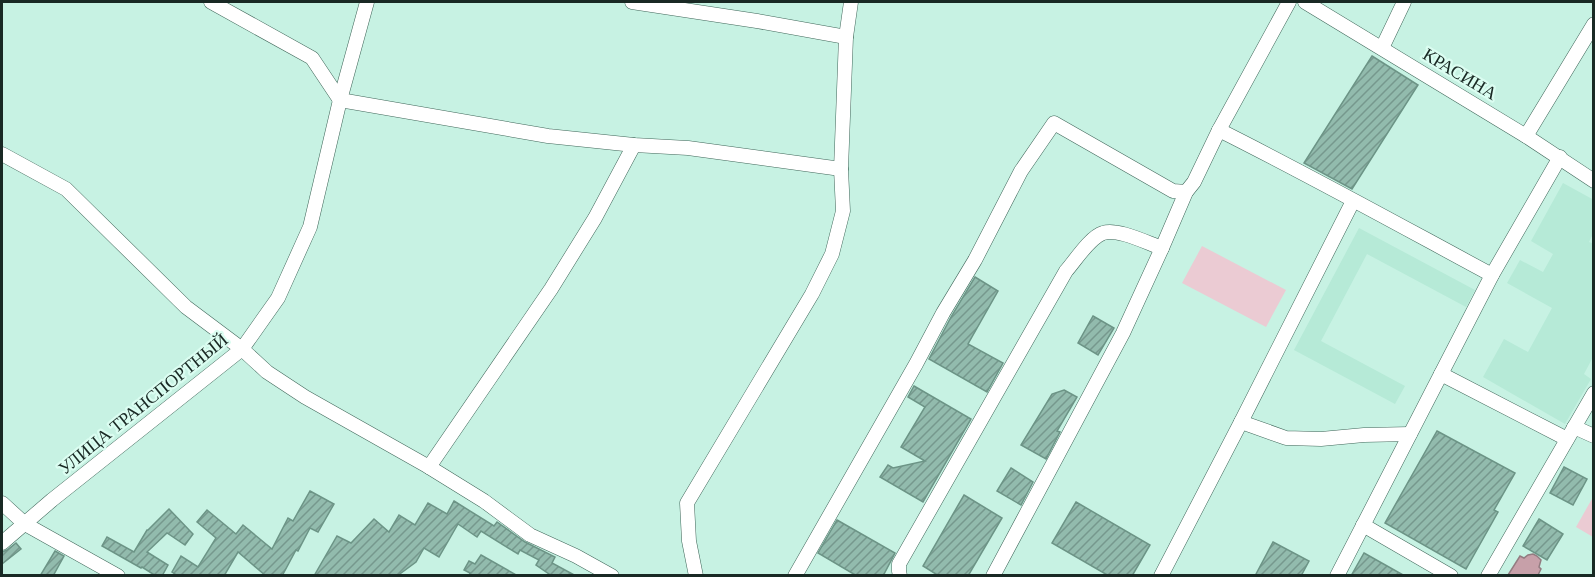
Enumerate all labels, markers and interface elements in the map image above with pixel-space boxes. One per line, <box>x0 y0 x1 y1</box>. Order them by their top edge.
street label: КРАСИНА <box>1419 44 1501 104</box>
street label: УЛИЦА ТРАНСПОРТНЫЙ <box>54 330 232 478</box>

